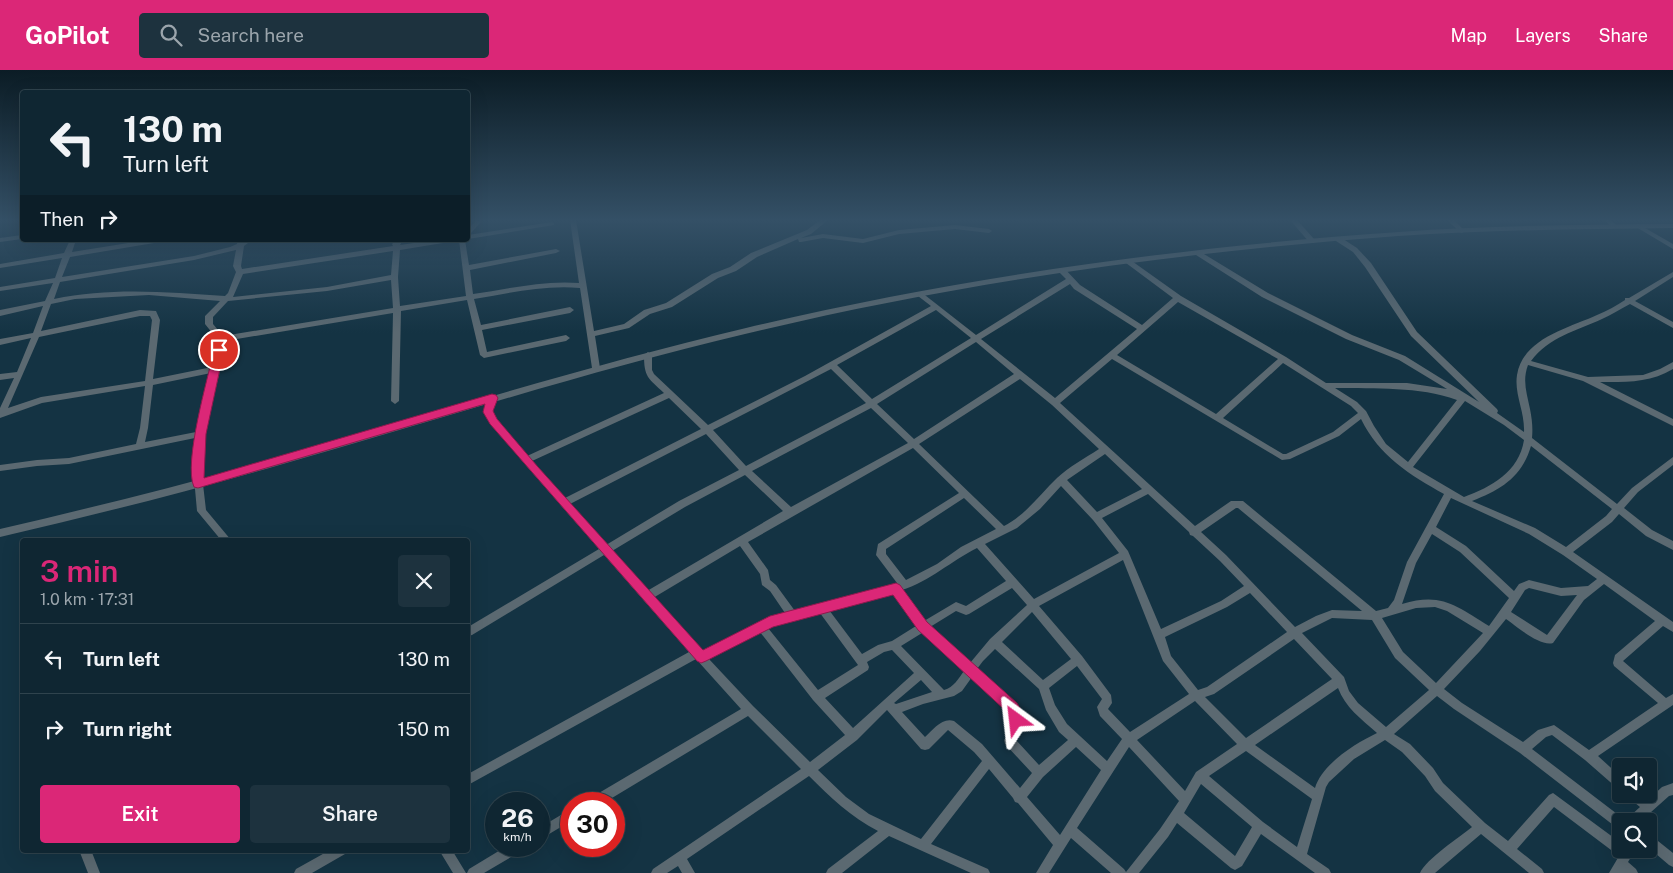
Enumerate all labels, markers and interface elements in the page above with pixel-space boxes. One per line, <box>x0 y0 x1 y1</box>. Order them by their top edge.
search box <box>139 13 489 58</box>
text: GoPilot <box>25 21 109 49</box>
icon: search <box>157 21 185 49</box>
text: Search here <box>197 24 304 46</box>
text: Map <box>1451 25 1487 46</box>
text: Layers <box>1515 25 1571 46</box>
text: Share <box>1599 25 1648 46</box>
text: 130 m <box>123 109 223 150</box>
icon: left <box>40 110 105 175</box>
text: Turn left <box>123 151 209 177</box>
icon: right <box>94 205 122 233</box>
text: Then <box>40 208 84 230</box>
pin <box>198 329 240 371</box>
icon: arrive <box>205 336 233 364</box>
text: 3 min <box>40 553 118 589</box>
button: close <box>398 555 450 607</box>
text: 1.0 km · 17:31 <box>40 590 134 609</box>
icon: left <box>40 645 68 673</box>
text: Turn left <box>83 648 160 670</box>
text: 130 m <box>398 648 450 670</box>
position arrow <box>989 693 1041 745</box>
icon: right <box>40 715 68 743</box>
text: Turn right <box>83 718 172 740</box>
text: 150 m <box>397 718 450 740</box>
map controls <box>1612 758 1657 858</box>
button: sound <box>1612 758 1657 803</box>
button: Exit <box>40 785 240 843</box>
button: Share <box>250 785 450 843</box>
speed limit sign: 30 <box>560 792 625 857</box>
text: 26 <box>501 803 534 833</box>
button: search <box>1612 813 1657 858</box>
text: km/h <box>503 830 532 844</box>

